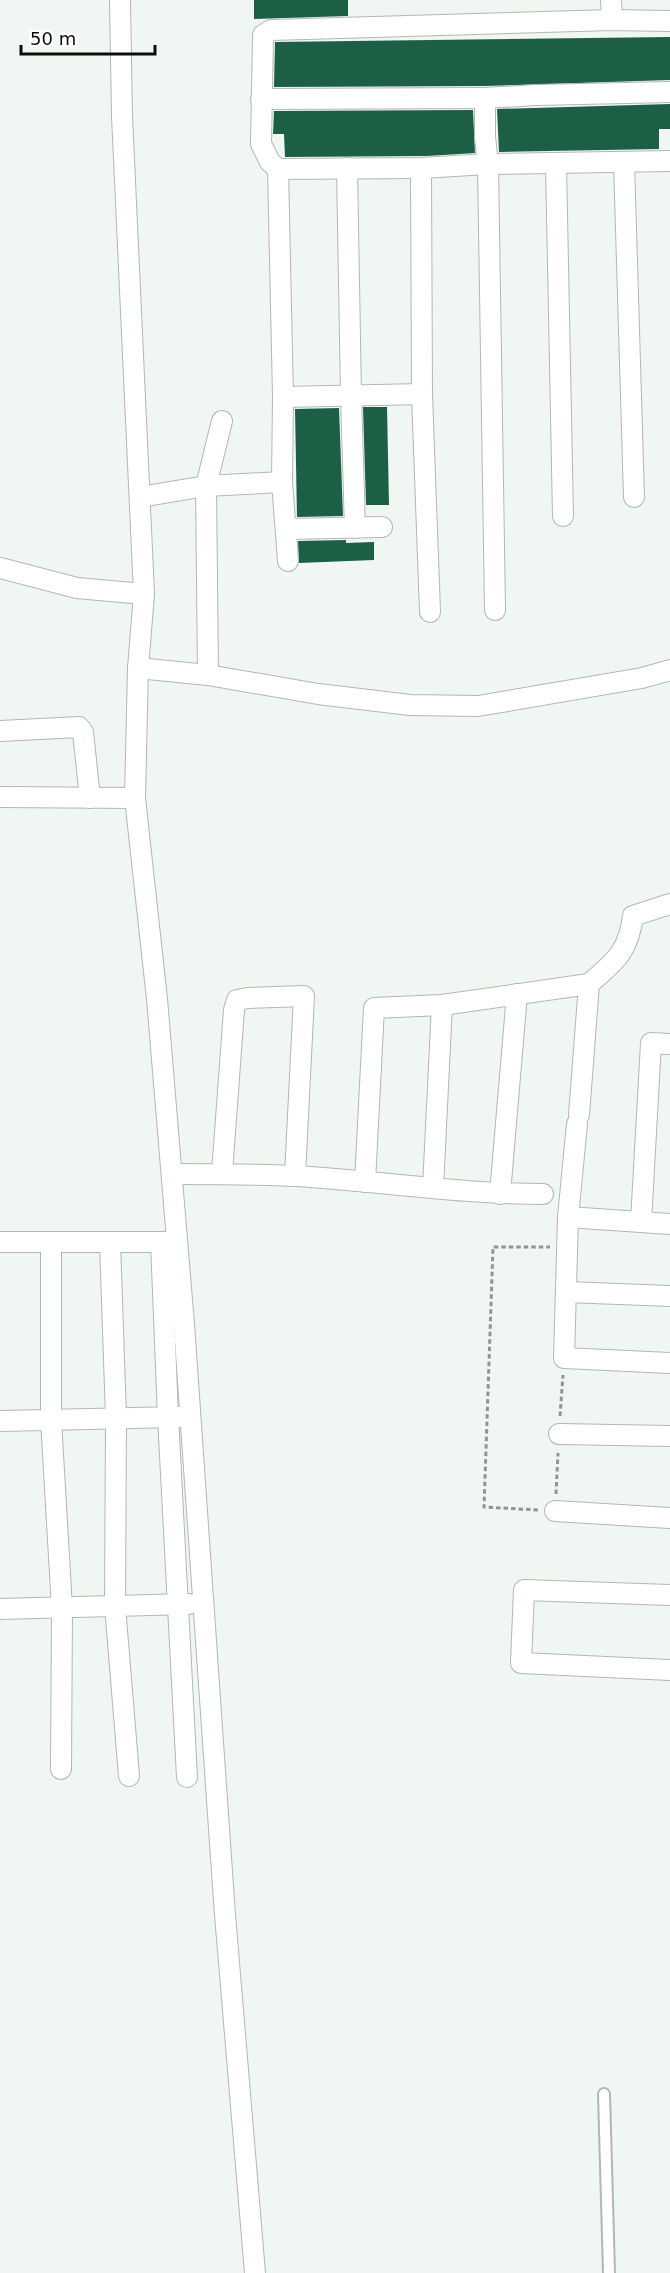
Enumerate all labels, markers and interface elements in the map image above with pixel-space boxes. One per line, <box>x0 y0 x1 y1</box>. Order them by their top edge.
scale bar <box>21 18 154 56</box>
text: 50 m <box>30 28 76 49</box>

